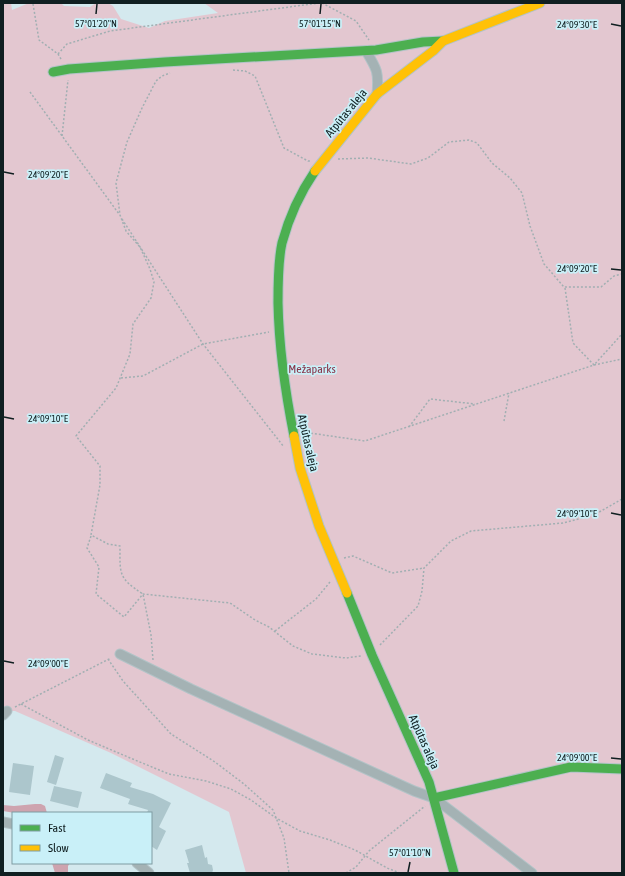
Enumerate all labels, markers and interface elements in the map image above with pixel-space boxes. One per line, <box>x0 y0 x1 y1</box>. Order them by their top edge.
text: 57°01'20"N <box>75 18 117 29</box>
text: 57°01'15"N <box>299 18 341 29</box>
text: 24°09'30"E <box>557 19 598 30</box>
street label: Atpūtas aleja <box>322 86 370 140</box>
text: 24°09'20"E <box>28 169 69 180</box>
text: 24°09'20"E <box>557 263 598 274</box>
park label: Mežaparks <box>288 362 336 376</box>
text: 24°09'10"E <box>28 413 69 424</box>
street label: Atpūtas aleja <box>295 413 321 473</box>
text: 24°09'10"E <box>557 508 598 519</box>
text: 24°09'00"E <box>28 658 69 669</box>
street label: Atpūtas aleja <box>406 713 442 771</box>
text: 24°09'00"E <box>557 752 598 763</box>
legend <box>12 812 152 864</box>
text: Fast <box>48 821 66 835</box>
text: Slow <box>48 841 69 855</box>
text: 57°01'10"N <box>389 847 431 858</box>

